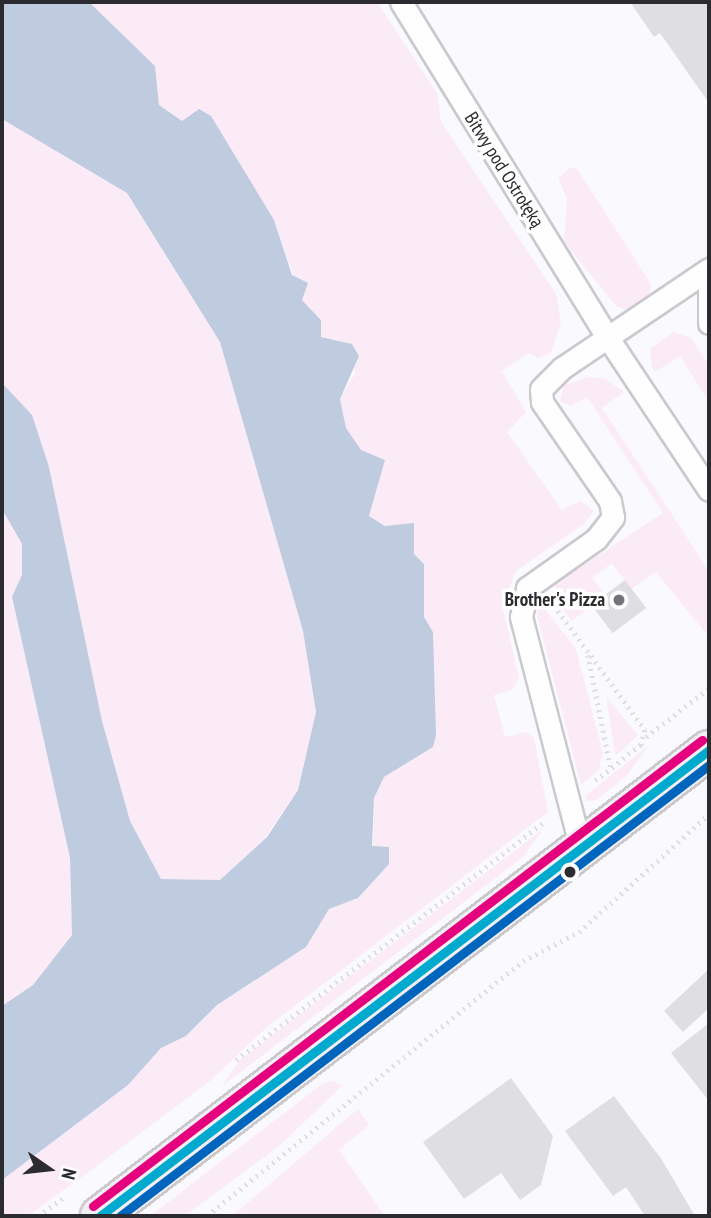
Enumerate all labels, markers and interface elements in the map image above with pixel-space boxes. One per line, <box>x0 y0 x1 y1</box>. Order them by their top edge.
street label: Bitwy pod Ostrołęką <box>459 108 549 232</box>
place label: Brother's Pizza <box>505 589 605 611</box>
marker: Brother's Pizza <box>611 592 627 608</box>
unlabelled marker <box>563 865 577 879</box>
north arrow <box>14 1134 84 1204</box>
text: N <box>56 1166 82 1182</box>

